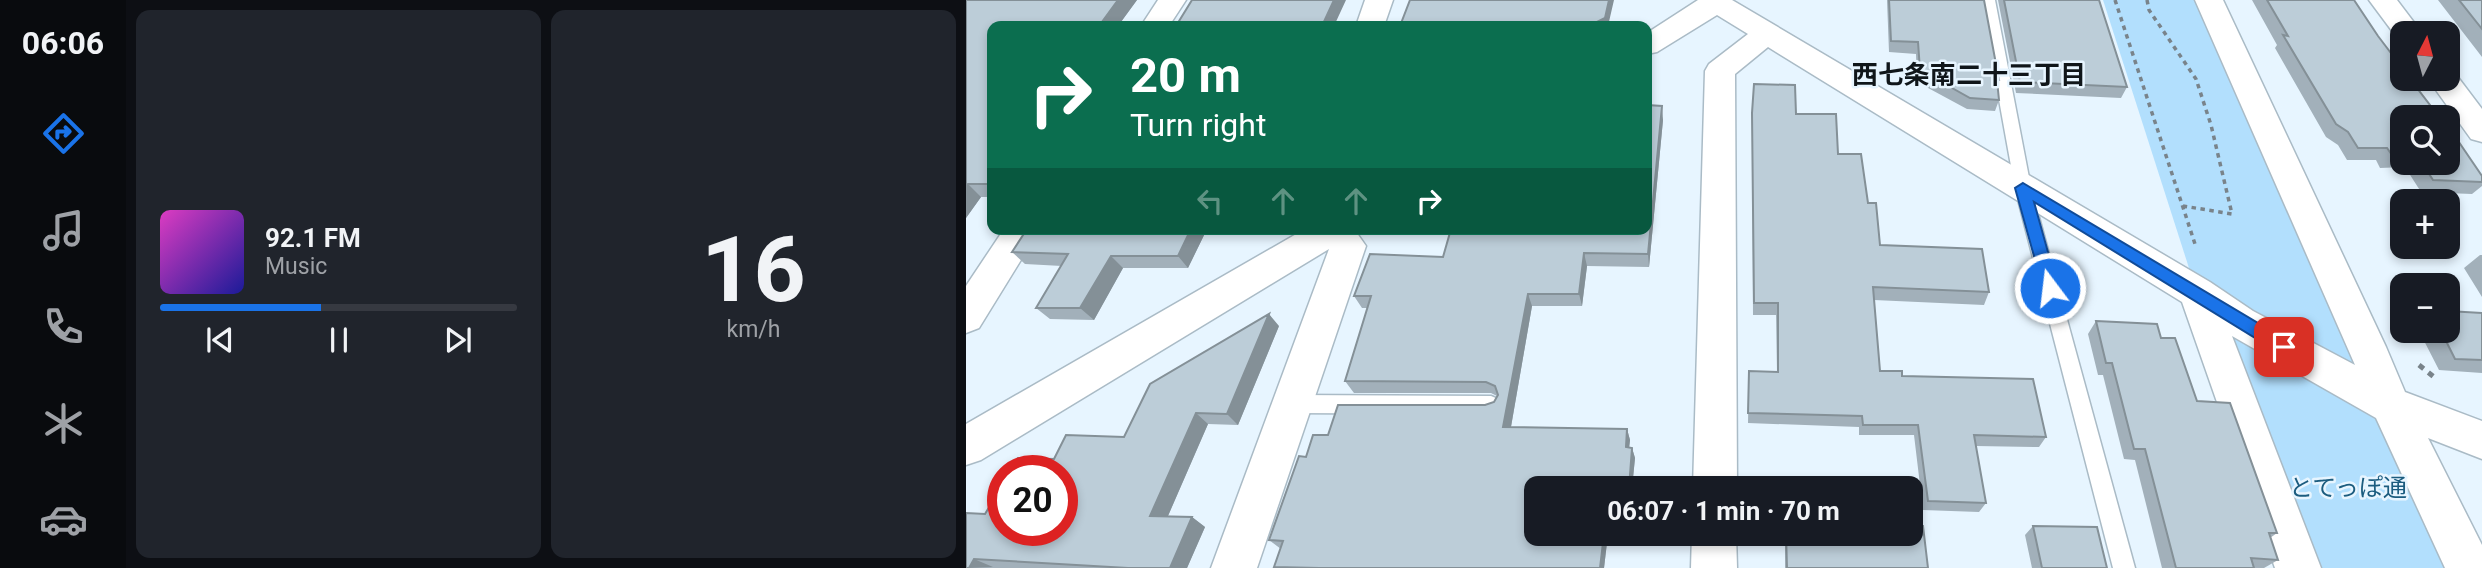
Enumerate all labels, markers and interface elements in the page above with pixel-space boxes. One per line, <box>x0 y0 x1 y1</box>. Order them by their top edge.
north arrow <box>2390 21 2460 91</box>
map controls <box>2390 21 2460 343</box>
text: 06:06 <box>22 24 104 62</box>
text: 20 m <box>1130 47 1241 104</box>
icon: right <box>1015 49 1106 140</box>
district label: 西七条南二十三丁目 <box>1852 60 2086 90</box>
button: search <box>2390 105 2460 175</box>
text: Turn right <box>1130 106 1266 144</box>
icon: directions <box>39 109 88 158</box>
icon: left <box>1191 182 1229 220</box>
icon: ahead <box>1264 182 1302 220</box>
icon: ahead <box>1337 182 1375 220</box>
icon: right <box>1410 182 1448 220</box>
button: + <box>2390 189 2460 259</box>
icon: music <box>39 206 88 255</box>
text: 16 <box>701 217 806 323</box>
text: 92.1 FM <box>265 223 361 253</box>
position arrow <box>2013 251 2087 325</box>
text: Music <box>265 253 327 280</box>
button: − <box>2390 273 2460 343</box>
icon: phone <box>39 302 88 351</box>
text: km/h <box>727 316 781 343</box>
pin <box>2254 317 2314 377</box>
icon: previous <box>201 321 239 359</box>
icon: pause <box>320 321 358 359</box>
icon: next <box>439 321 477 359</box>
icon: arrive <box>2265 328 2303 366</box>
icon: climate <box>39 399 88 448</box>
speed limit sign: 20 <box>987 455 1078 546</box>
park label: とてっぽ通 <box>2289 474 2407 502</box>
icon: car <box>39 495 88 544</box>
text: 06:07 · 1 min · 70 m <box>1607 496 1840 526</box>

